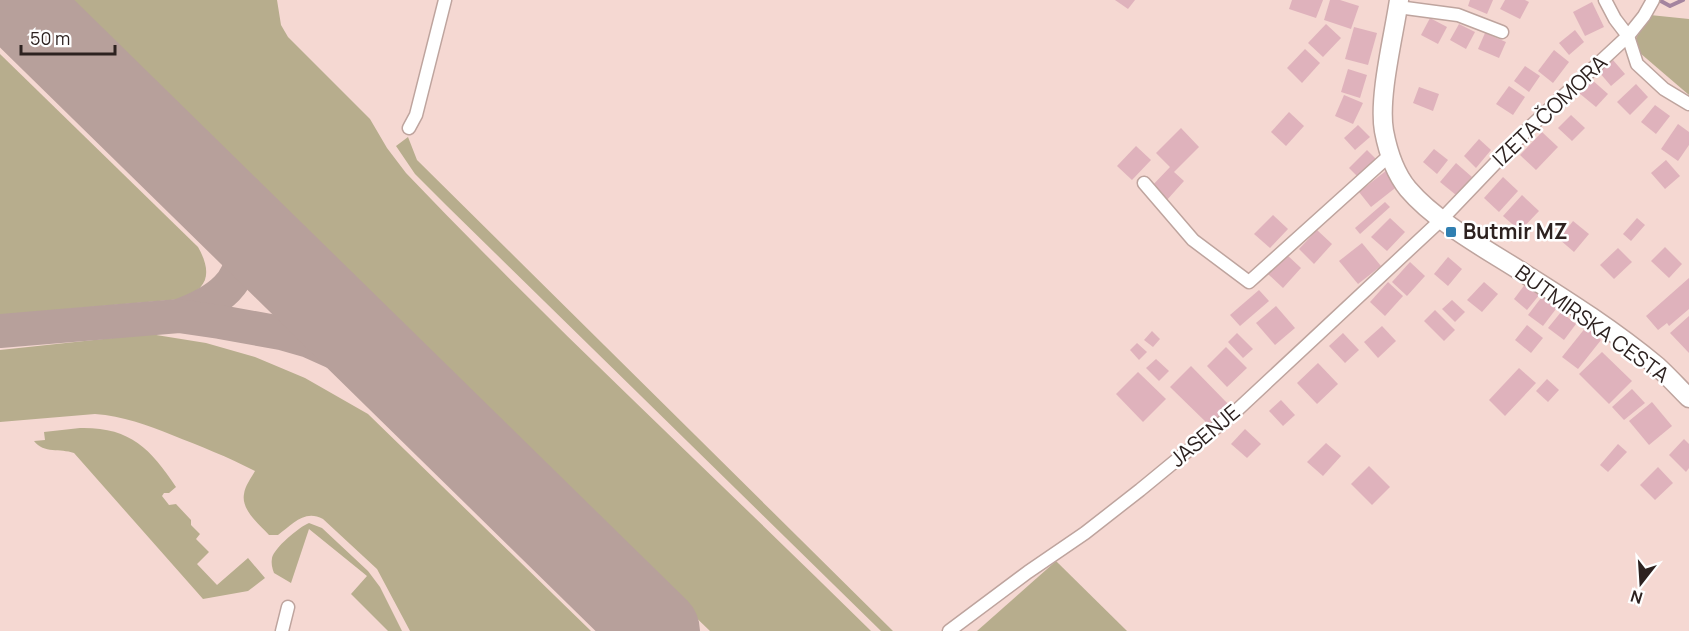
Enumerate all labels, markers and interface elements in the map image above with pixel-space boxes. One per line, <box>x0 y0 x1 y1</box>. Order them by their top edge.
scale bar <box>21 18 116 56</box>
text: 50 m <box>30 26 70 50</box>
street label: IZETA ČOMORA <box>1486 48 1613 172</box>
place label: Butmir MZ <box>1463 217 1568 245</box>
marker: Butmir MZ <box>1444 225 1458 239</box>
street label: BUTMIRSKA CESTA <box>1510 258 1675 388</box>
street label: JASENJE <box>1163 398 1245 473</box>
north arrow <box>1611 553 1671 613</box>
text: N <box>1628 585 1645 610</box>

